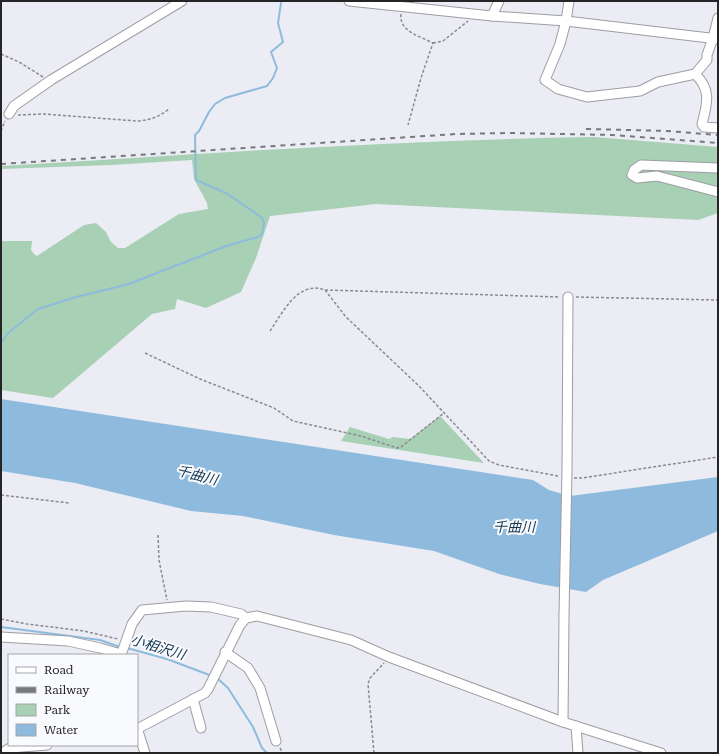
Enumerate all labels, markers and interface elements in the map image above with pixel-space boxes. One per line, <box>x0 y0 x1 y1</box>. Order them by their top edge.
water label: 千曲川 <box>175 462 221 488</box>
water label: 千曲川 <box>493 519 537 535</box>
water label: 小相沢川 <box>129 631 189 663</box>
legend <box>8 654 138 746</box>
text: Road <box>44 663 74 677</box>
text: Railway <box>44 683 90 697</box>
text: Park <box>44 703 71 717</box>
text: Water <box>44 723 78 737</box>

